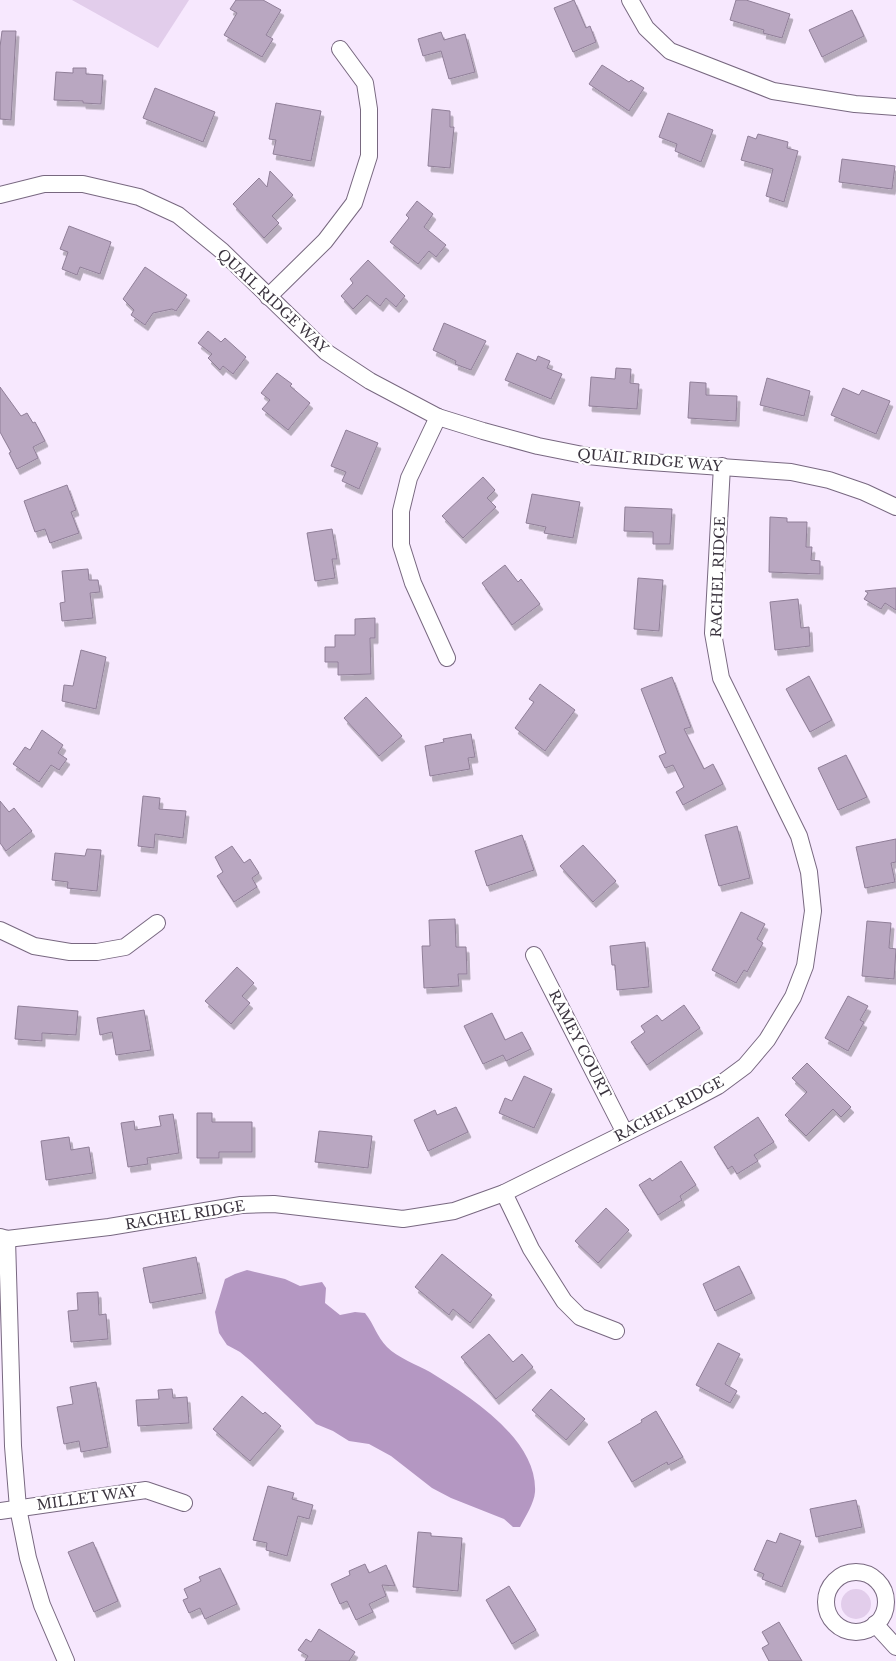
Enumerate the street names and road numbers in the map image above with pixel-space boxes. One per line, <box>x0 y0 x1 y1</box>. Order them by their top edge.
street label: QUAIL RIDGE WAY <box>214 245 333 358</box>
street label: QUAIL RIDGE WAY <box>577 445 724 475</box>
street label: RACHEL RIDGE <box>707 516 729 638</box>
street label: RAMEY COURT <box>545 987 615 1101</box>
street label: RACHEL RIDGE <box>611 1073 727 1145</box>
street label: RACHEL RIDGE <box>124 1197 246 1233</box>
street label: MILLET WAY <box>36 1482 139 1514</box>

